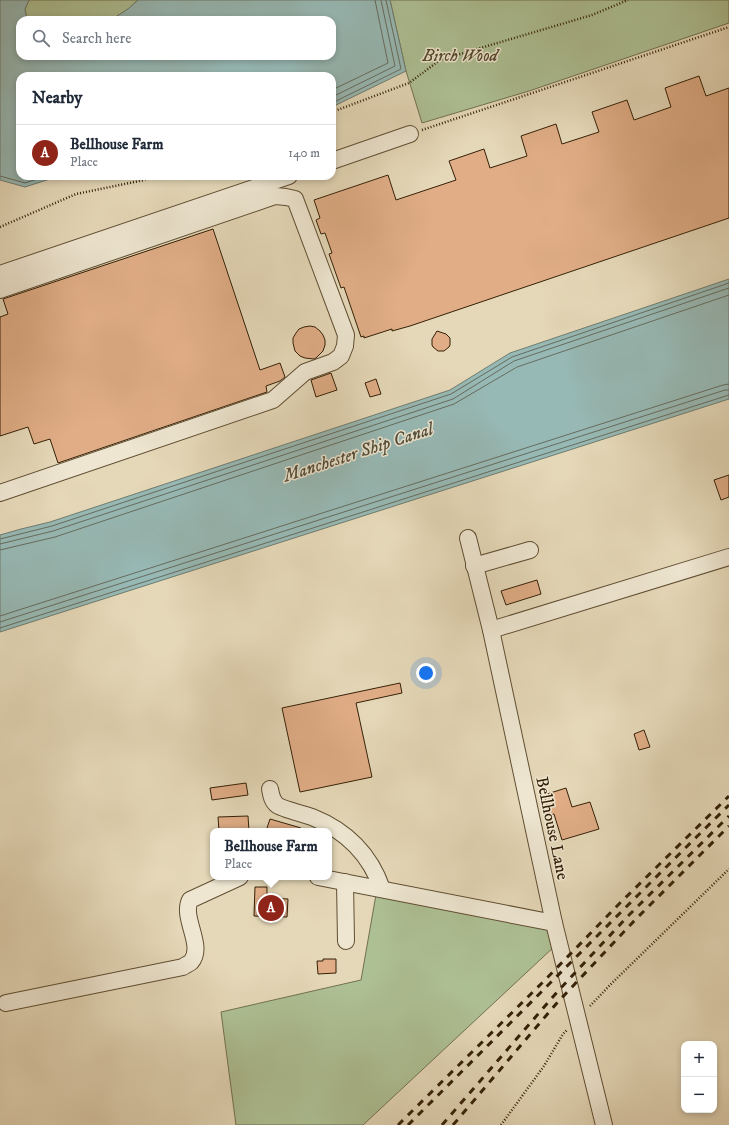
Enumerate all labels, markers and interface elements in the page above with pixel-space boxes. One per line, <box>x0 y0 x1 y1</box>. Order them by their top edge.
search box <box>16 16 336 60</box>
icon: search <box>30 27 52 49</box>
text: Search here <box>62 29 131 48</box>
park label: Birch Wood <box>421 45 500 67</box>
text: Nearby <box>32 87 82 109</box>
text: Bellhouse Farm <box>70 135 163 154</box>
text: A <box>41 145 49 161</box>
text: 140 m <box>288 145 320 161</box>
text: Place <box>70 154 98 170</box>
water label: Manchester Ship Canal <box>279 418 438 488</box>
your location <box>416 663 436 683</box>
street label: Bellhouse Lane <box>530 775 574 882</box>
popup <box>210 828 332 880</box>
text: Bellhouse Farm <box>224 837 318 856</box>
text: Place <box>224 856 252 872</box>
pin: A <box>258 893 284 923</box>
map controls <box>681 1041 717 1113</box>
button: + <box>681 1041 717 1077</box>
button: − <box>681 1077 717 1113</box>

